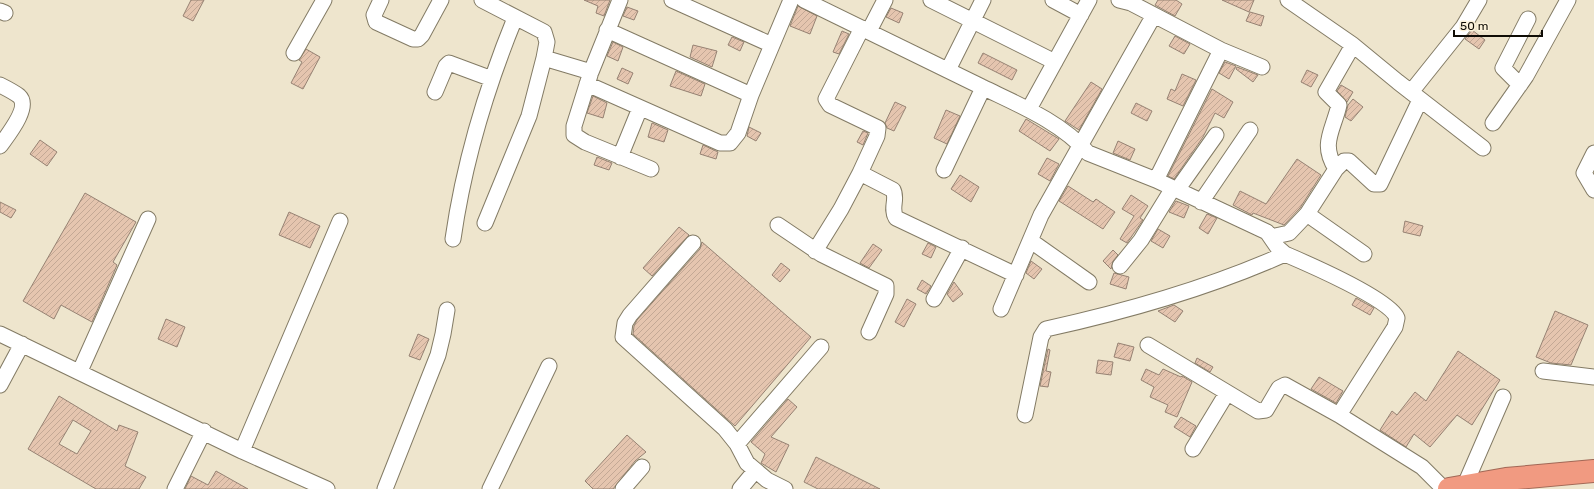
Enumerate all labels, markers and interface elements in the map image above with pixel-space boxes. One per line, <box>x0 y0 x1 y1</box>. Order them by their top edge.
scale bar <box>1454 12 1542 38</box>
text: 50 m <box>1460 19 1488 33</box>

